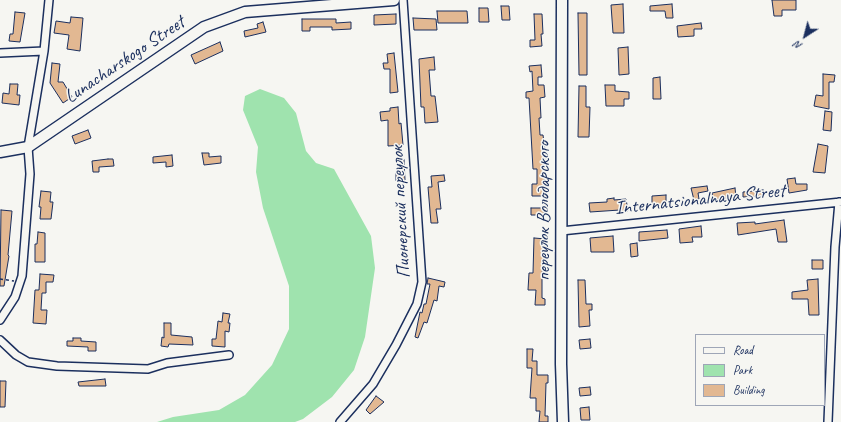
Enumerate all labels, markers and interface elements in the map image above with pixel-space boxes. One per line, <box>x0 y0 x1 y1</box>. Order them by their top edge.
street label: Lunacharskogo Street <box>61 11 189 109</box>
north arrow <box>785 16 825 56</box>
text: N <box>791 38 805 53</box>
street label: переулок Володарского <box>533 141 555 281</box>
street label: Пионерский переулок <box>386 145 416 279</box>
street label: Internatsionalnaya Street <box>614 180 786 220</box>
legend <box>695 334 825 406</box>
text: Road <box>733 342 753 358</box>
text: Park <box>733 362 752 378</box>
text: Building <box>733 382 765 398</box>

